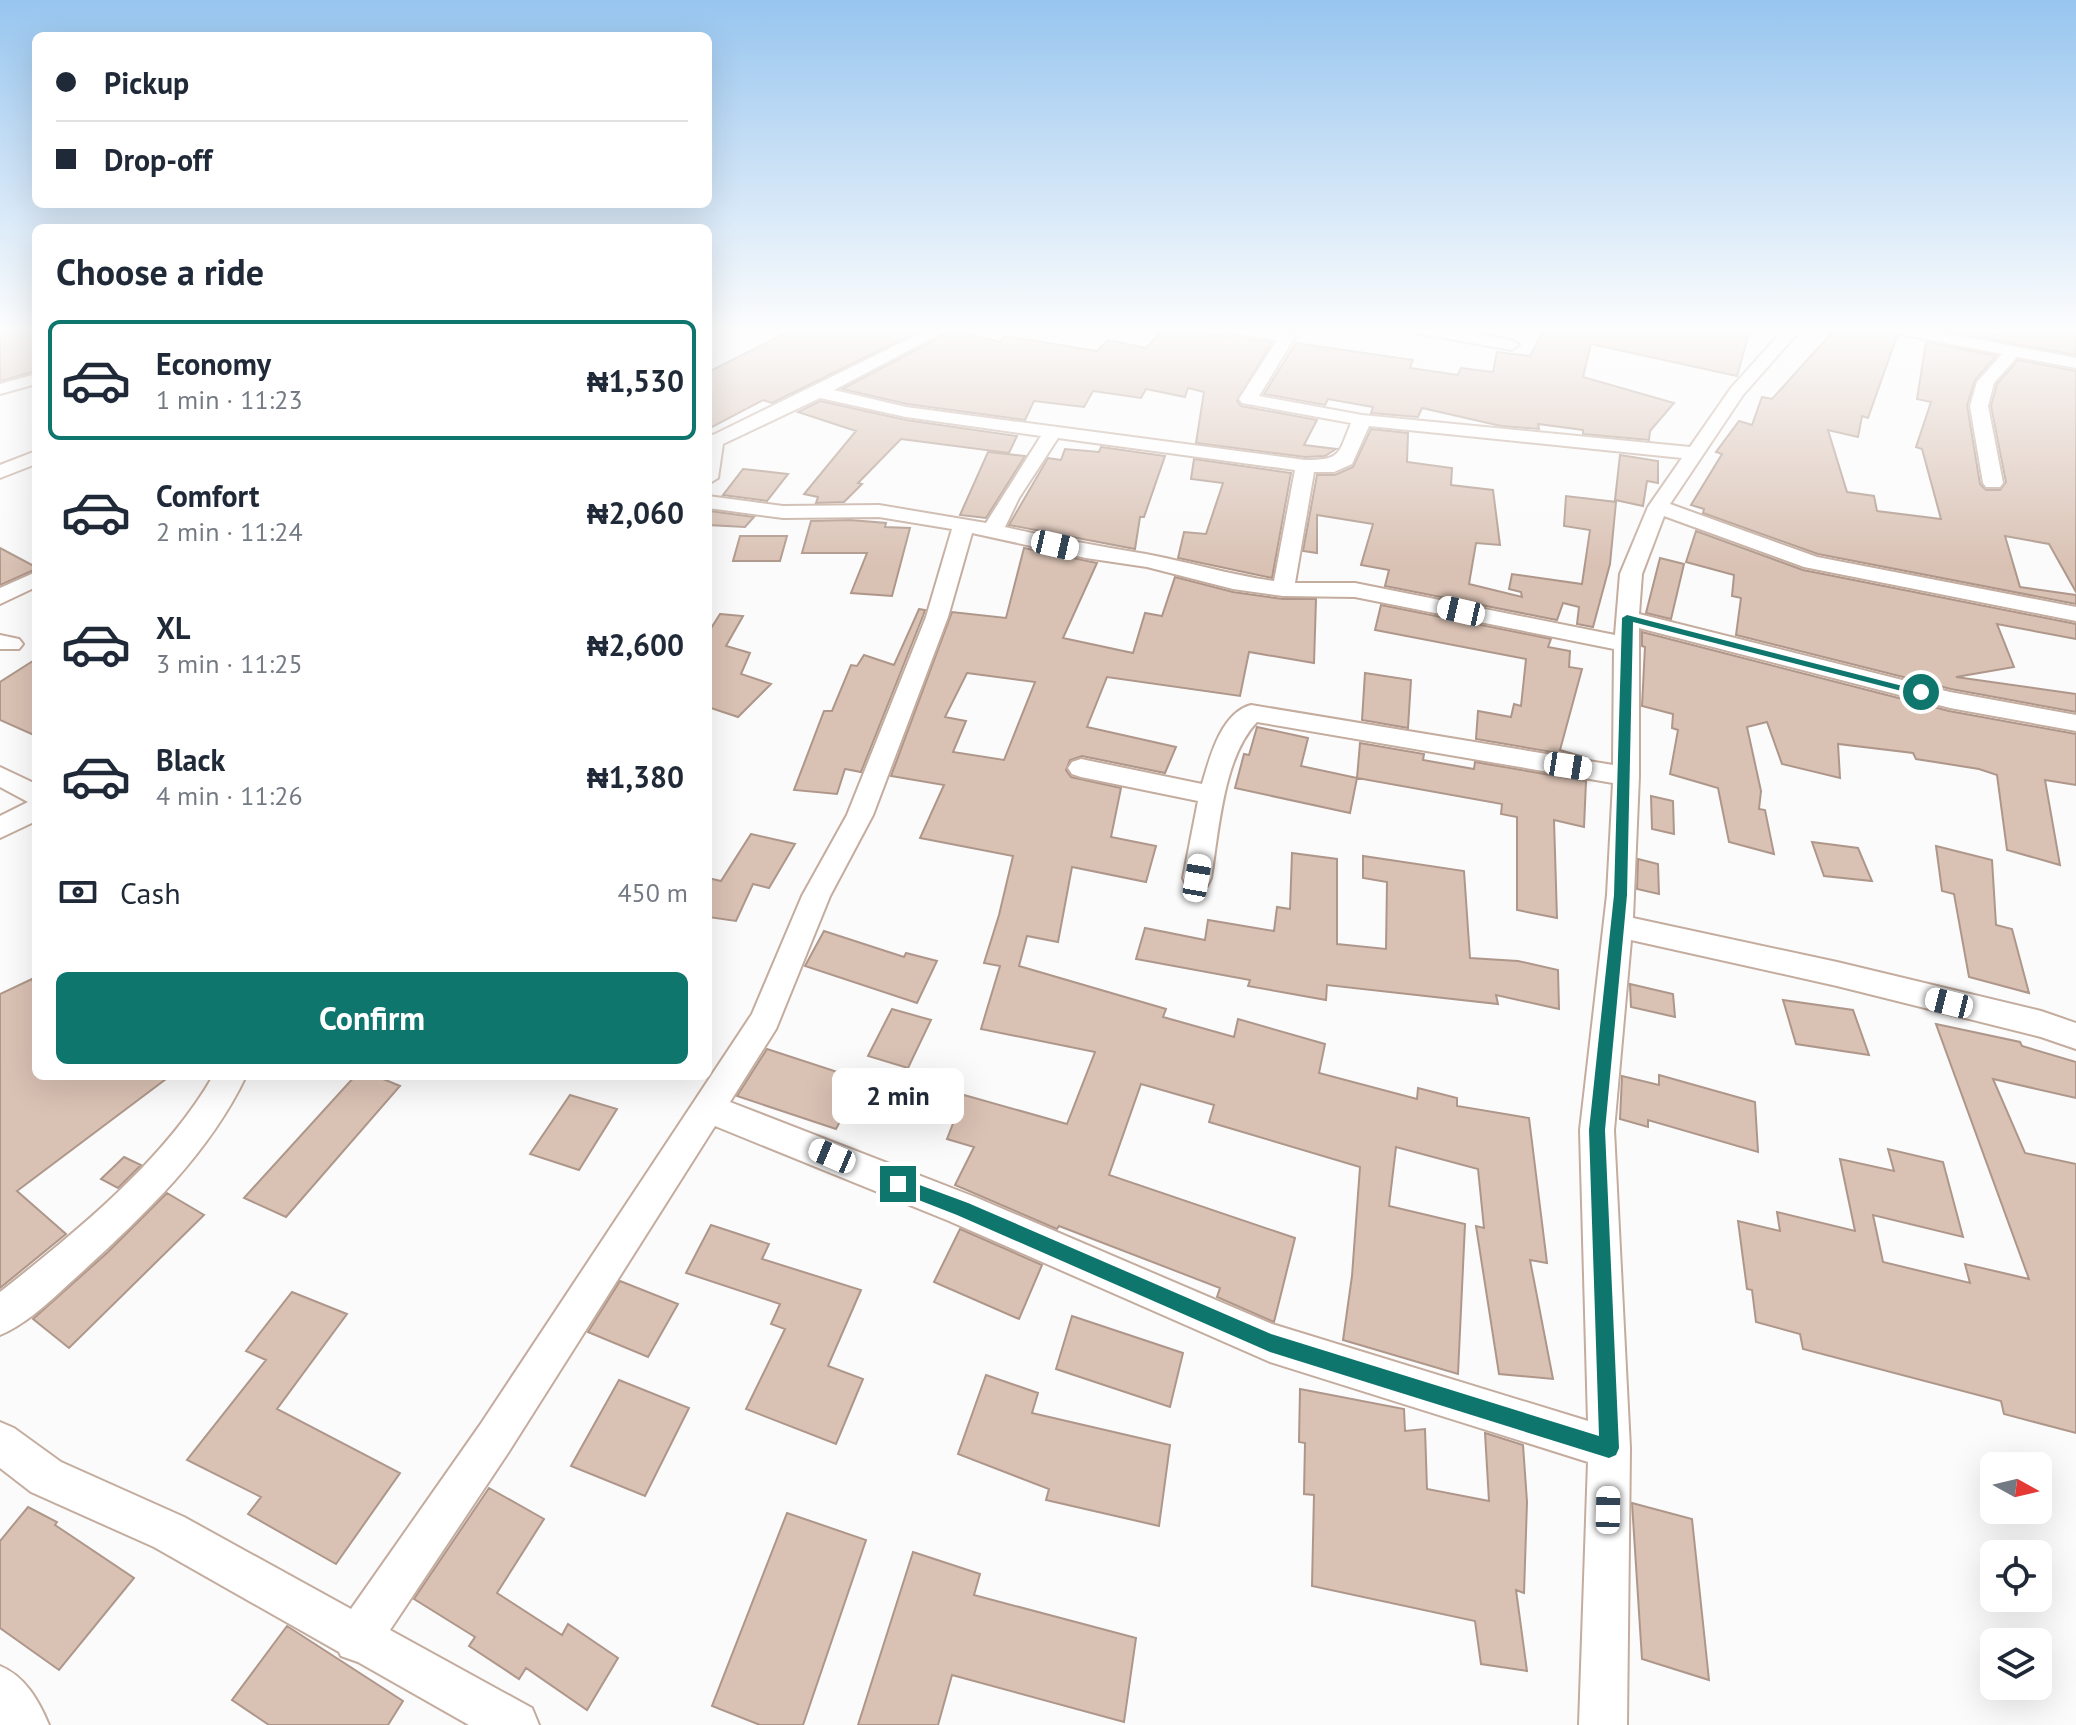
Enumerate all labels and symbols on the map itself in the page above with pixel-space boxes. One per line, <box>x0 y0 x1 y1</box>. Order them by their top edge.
car <box>1029 528 1081 562</box>
car <box>1435 594 1487 628</box>
route start <box>1903 674 1939 710</box>
car <box>1542 750 1594 782</box>
car <box>1181 852 1213 904</box>
car <box>1923 986 1975 1020</box>
callout: 2 min <box>832 1068 964 1124</box>
car <box>805 1136 859 1176</box>
route end <box>880 1166 916 1202</box>
north arrow <box>1980 1452 2052 1524</box>
car <box>1596 1486 1620 1534</box>

